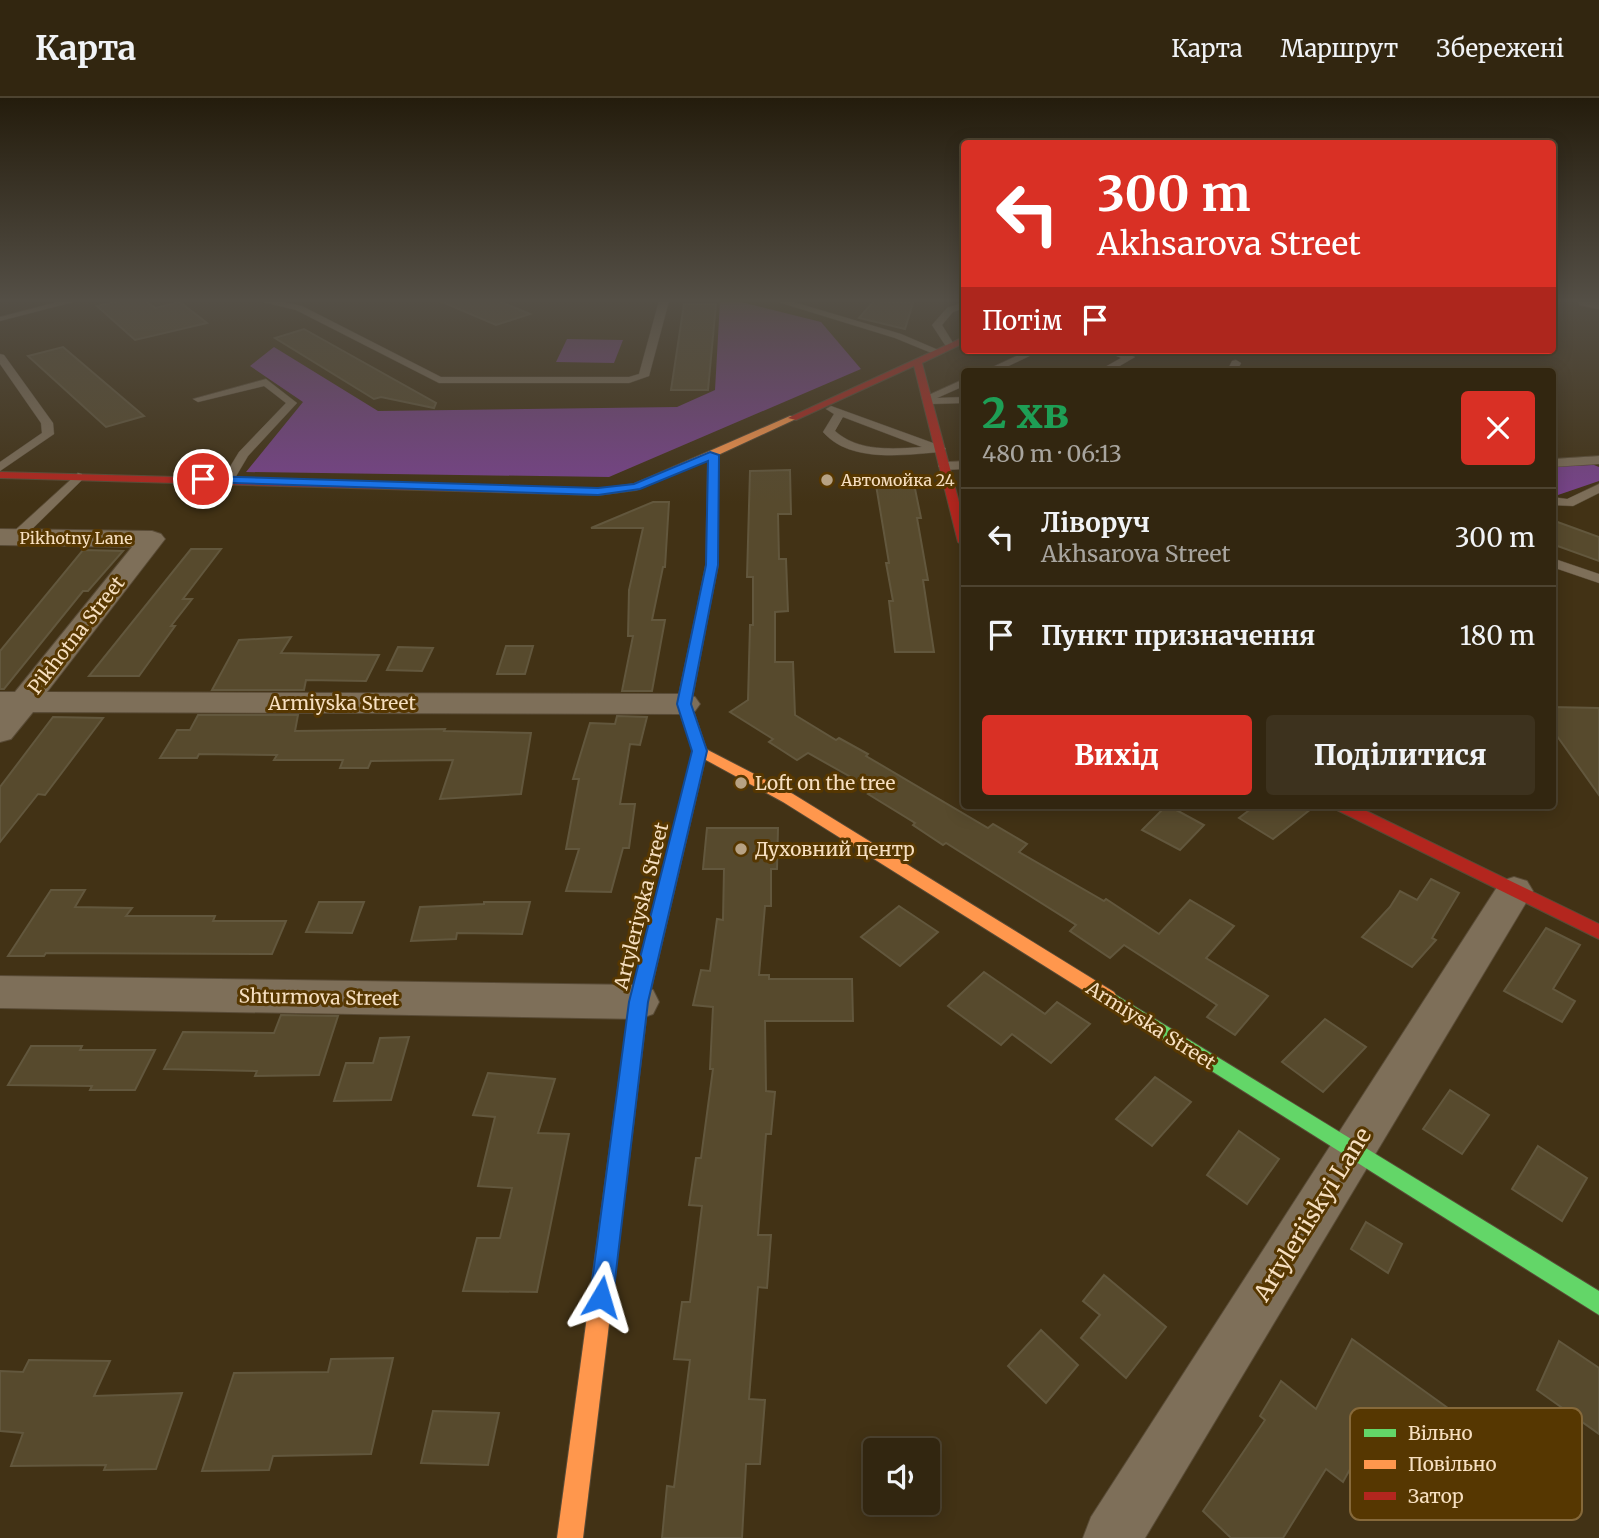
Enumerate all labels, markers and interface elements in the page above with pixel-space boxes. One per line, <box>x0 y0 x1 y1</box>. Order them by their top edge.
text: Карта <box>35 28 136 69</box>
text: Карта <box>1171 33 1243 64</box>
text: Маршрут <box>1281 33 1398 64</box>
text: Збережені <box>1436 33 1564 64</box>
text: 300 m <box>1097 163 1251 224</box>
icon: left <box>982 168 1073 259</box>
text: Akhsarova Street <box>1097 224 1361 264</box>
icon: arrive <box>1076 301 1114 339</box>
text: Потім <box>982 304 1062 337</box>
text: 2 хв <box>982 387 1069 439</box>
button: close <box>1461 391 1535 465</box>
text: 480 m · 06:13 <box>982 439 1122 468</box>
pin <box>173 449 233 509</box>
icon: arrive <box>184 460 222 498</box>
place label: Автомойка 24 <box>840 470 955 490</box>
marker: Автомойка 24 <box>819 472 835 488</box>
text: Ліворуч <box>1041 506 1150 539</box>
icon: left <box>982 518 1020 556</box>
text: 300 m <box>1455 521 1535 554</box>
street label: Pikhotny Lane <box>20 528 132 548</box>
text: Akhsarova Street <box>1041 539 1231 568</box>
street label: Pikhotna Street <box>23 571 130 699</box>
icon: arrive <box>982 616 1020 654</box>
text: Пункт призначення <box>1041 619 1315 652</box>
text: 180 m <box>1460 619 1535 652</box>
street label: Armiyska Street <box>267 691 416 715</box>
button: Вихід <box>982 715 1252 795</box>
button: Поділитися <box>1266 715 1535 795</box>
place label: Loft on the tree <box>755 771 896 795</box>
marker: Loft on the tree <box>733 775 749 791</box>
street label: Artyleriyska Street <box>608 819 674 993</box>
place label: Духовний центр <box>755 837 915 861</box>
marker: Духовний центр <box>733 841 749 857</box>
street label: Armiyska Street <box>1081 975 1220 1075</box>
street label: Shturmova Street <box>238 984 400 1010</box>
street label: Artyleriiskyi Lane <box>1246 1122 1377 1307</box>
position arrow <box>564 1260 638 1334</box>
legend <box>1350 1408 1582 1520</box>
text: Вільно <box>1408 1421 1473 1445</box>
map controls <box>863 1438 940 1515</box>
button: sound <box>863 1438 940 1515</box>
text: Повільно <box>1408 1452 1497 1476</box>
text: Затор <box>1408 1484 1464 1508</box>

